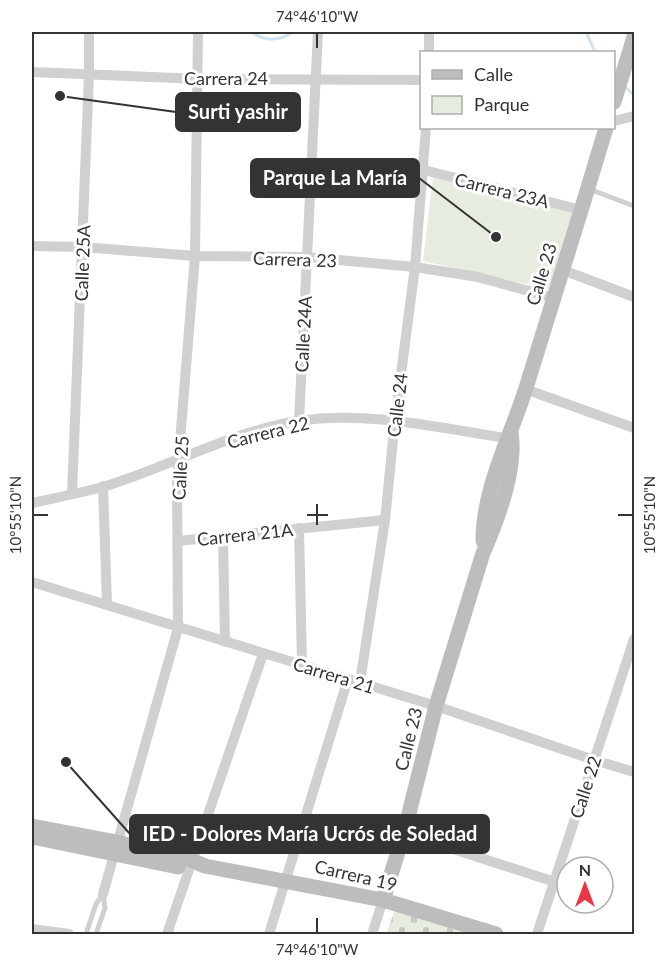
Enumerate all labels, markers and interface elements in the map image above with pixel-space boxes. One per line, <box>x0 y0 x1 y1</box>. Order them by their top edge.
text: 74°46'10"W <box>276 7 359 25</box>
legend <box>420 51 615 129</box>
text: Calle <box>474 63 513 85</box>
street label: Carrera 24 <box>184 67 268 89</box>
callout: Surti yashir <box>176 93 300 131</box>
text: Parque <box>474 93 529 115</box>
text: Surti yashir <box>188 99 288 123</box>
callout: Parque La María <box>251 159 419 197</box>
text: Parque La María <box>263 165 407 189</box>
street label: Carrera 23A <box>453 168 552 213</box>
street label: Calle 25A <box>70 224 94 302</box>
street label: Calle 23 <box>521 240 561 308</box>
street label: Carrera 23 <box>253 247 337 271</box>
street label: Calle 24A <box>290 294 316 373</box>
street label: Calle 24 <box>382 372 412 438</box>
street label: Carrera 22 <box>225 411 311 453</box>
street label: Calle 25 <box>167 435 193 501</box>
text: 10°55'10"N <box>6 476 24 554</box>
text: 10°55'10"N <box>640 476 658 554</box>
street label: Carrera 21A <box>196 518 295 550</box>
street label: Carrera 21 <box>291 652 377 698</box>
street label: Calle 23 <box>390 705 426 773</box>
street label: Calle 22 <box>565 753 605 821</box>
callout: IED - Dolores María Ucrós de Soledad <box>130 815 489 853</box>
text: IED - Dolores María Ucrós de Soledad <box>143 821 477 845</box>
street label: Carrera 19 <box>313 855 399 895</box>
north arrow <box>555 855 615 915</box>
text: N <box>579 860 591 879</box>
text: 74°46'10"W <box>276 940 359 958</box>

